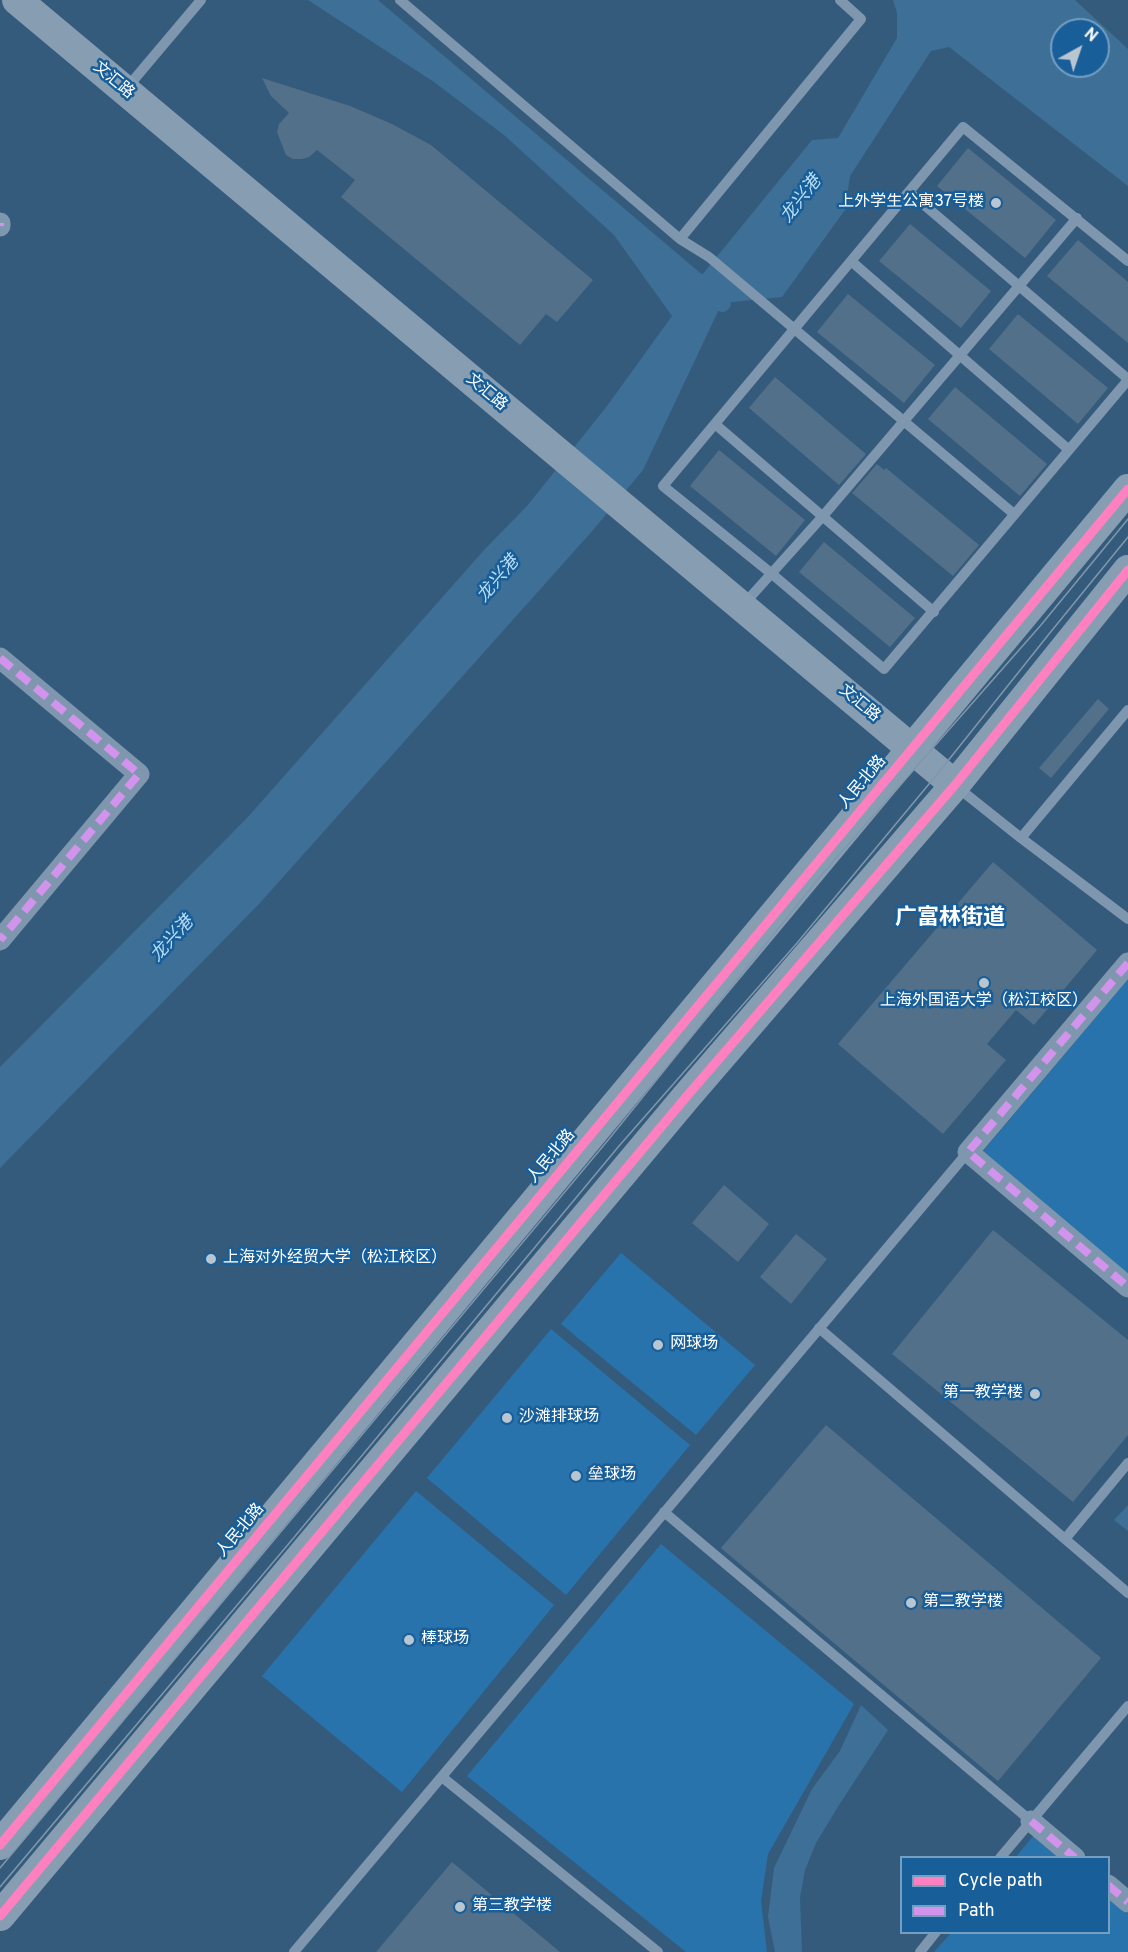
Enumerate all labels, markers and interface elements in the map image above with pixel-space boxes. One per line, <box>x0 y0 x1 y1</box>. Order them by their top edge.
north arrow <box>1050 18 1110 78</box>
text: N <box>1079 24 1101 47</box>
street label: 文汇路 <box>88 58 138 104</box>
water label: 龙兴港 <box>777 172 827 228</box>
place label: 上外学生公寓37号楼 <box>838 193 984 213</box>
marker: 上外学生公寓37号楼 <box>989 196 1003 210</box>
street label: 文汇路 <box>461 370 511 416</box>
water label: 龙兴港 <box>473 552 525 608</box>
street label: 文汇路 <box>834 681 884 727</box>
street label: 人民北路 <box>835 752 891 814</box>
district label: 广富林街道 <box>895 907 1005 933</box>
water label: 龙兴港 <box>147 913 199 967</box>
marker: 上海外国语大学（松江校区） <box>977 976 991 990</box>
place label: 上海外国语大学（松江校区） <box>880 992 1088 1012</box>
street label: 人民北路 <box>524 1126 580 1188</box>
place label: 上海对外经贸大学（松江校区） <box>223 1249 447 1269</box>
marker: 上海对外经贸大学（松江校区） <box>204 1252 218 1266</box>
place label: 网球场 <box>670 1335 718 1355</box>
marker: 网球场 <box>651 1338 665 1352</box>
place label: 第一教学楼 <box>943 1384 1023 1404</box>
marker: 第一教学楼 <box>1028 1387 1042 1401</box>
place label: 沙滩排球场 <box>519 1408 599 1428</box>
marker: 沙滩排球场 <box>500 1411 514 1425</box>
place label: 垒球场 <box>588 1466 636 1486</box>
marker: 垒球场 <box>569 1469 583 1483</box>
street label: 人民北路 <box>213 1500 269 1562</box>
place label: 第二教学楼 <box>923 1593 1003 1613</box>
marker: 第二教学楼 <box>904 1596 918 1610</box>
place label: 棒球场 <box>421 1630 469 1650</box>
marker: 棒球场 <box>402 1633 416 1647</box>
legend <box>900 1856 1110 1934</box>
text: Cycle path <box>958 1870 1043 1893</box>
place label: 第三教学楼 <box>472 1897 552 1917</box>
marker: 第三教学楼 <box>453 1900 467 1914</box>
text: Path <box>958 1900 995 1923</box>

